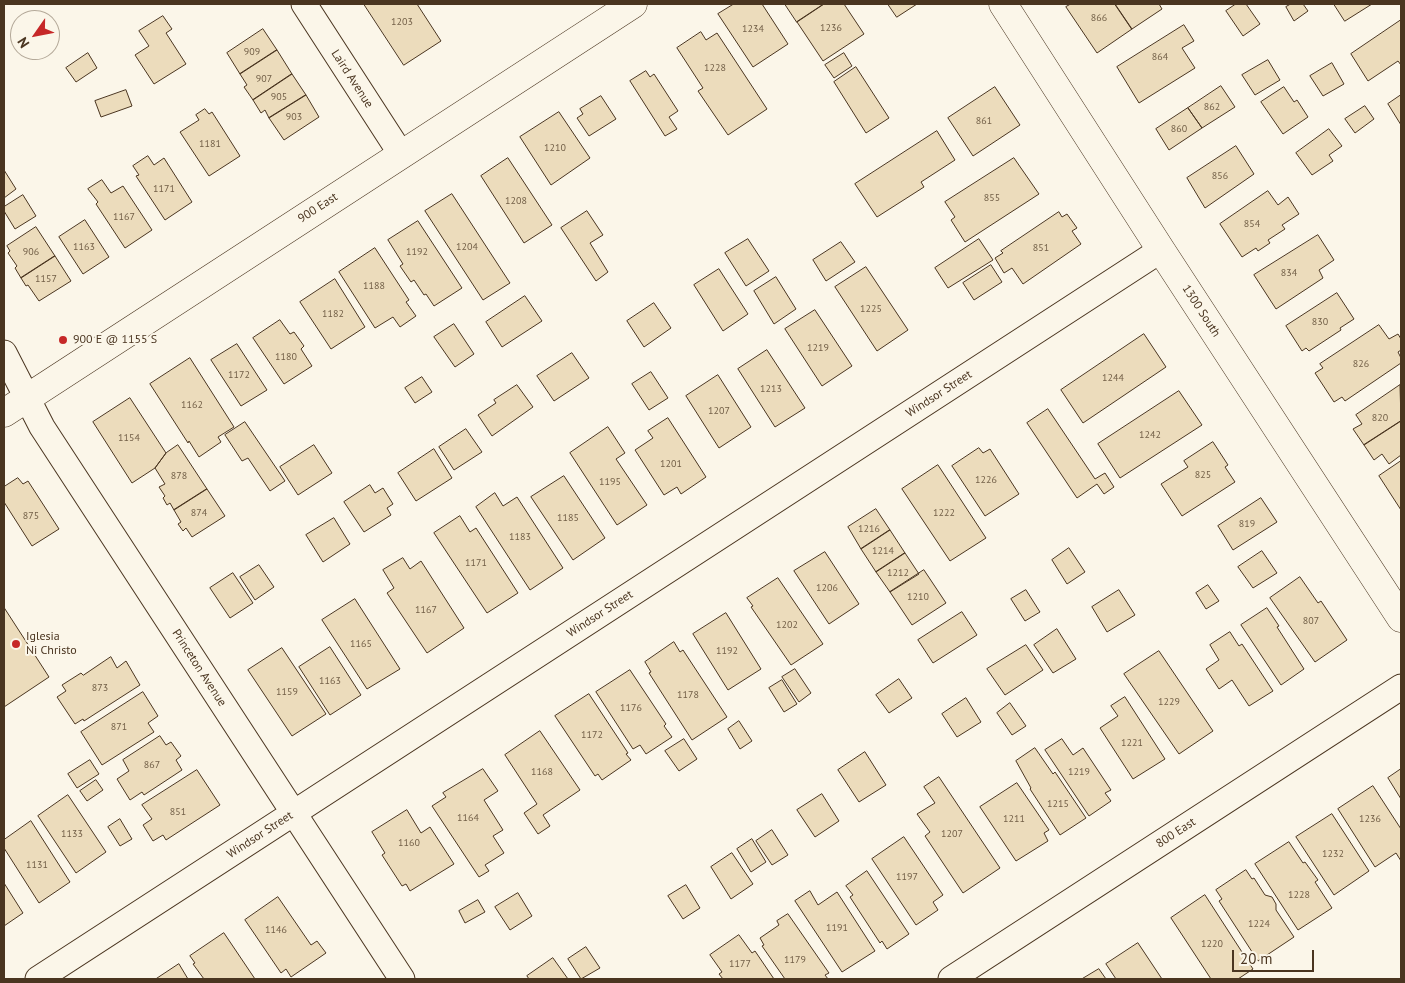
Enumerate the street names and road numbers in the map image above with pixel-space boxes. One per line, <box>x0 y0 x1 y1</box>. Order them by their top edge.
street label: Laird Avenue <box>328 47 376 111</box>
street label: 900 East <box>295 190 341 226</box>
street label: 1300 South <box>1179 282 1223 340</box>
street label: Windsor Street <box>903 367 975 421</box>
street label: Windsor Street <box>564 587 636 641</box>
street label: Princeton Avenue <box>169 627 229 709</box>
street label: Windsor Street <box>224 808 296 862</box>
street label: 800 East <box>1153 815 1199 851</box>

